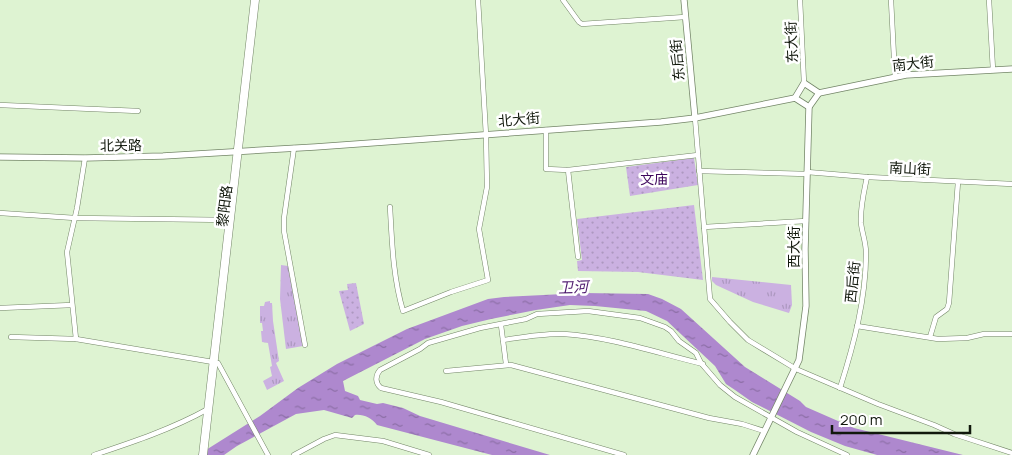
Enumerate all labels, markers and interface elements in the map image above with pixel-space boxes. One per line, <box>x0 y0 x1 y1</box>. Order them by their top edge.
street label: 东大街 <box>780 21 802 63</box>
street label: 东后街 <box>666 38 688 82</box>
street label: 南大街 <box>891 51 935 75</box>
street label: 北大街 <box>497 108 541 130</box>
street label: 北关路 <box>100 135 142 155</box>
street label: 南山街 <box>889 157 931 179</box>
park label: 文庙 <box>640 169 668 188</box>
street label: 黎阳路 <box>212 184 236 228</box>
street label: 西大街 <box>784 226 803 268</box>
street label: 西后街 <box>840 260 864 304</box>
water label: 卫河 <box>558 276 591 298</box>
scale bar <box>832 402 970 434</box>
text: 200 m <box>840 409 883 430</box>

